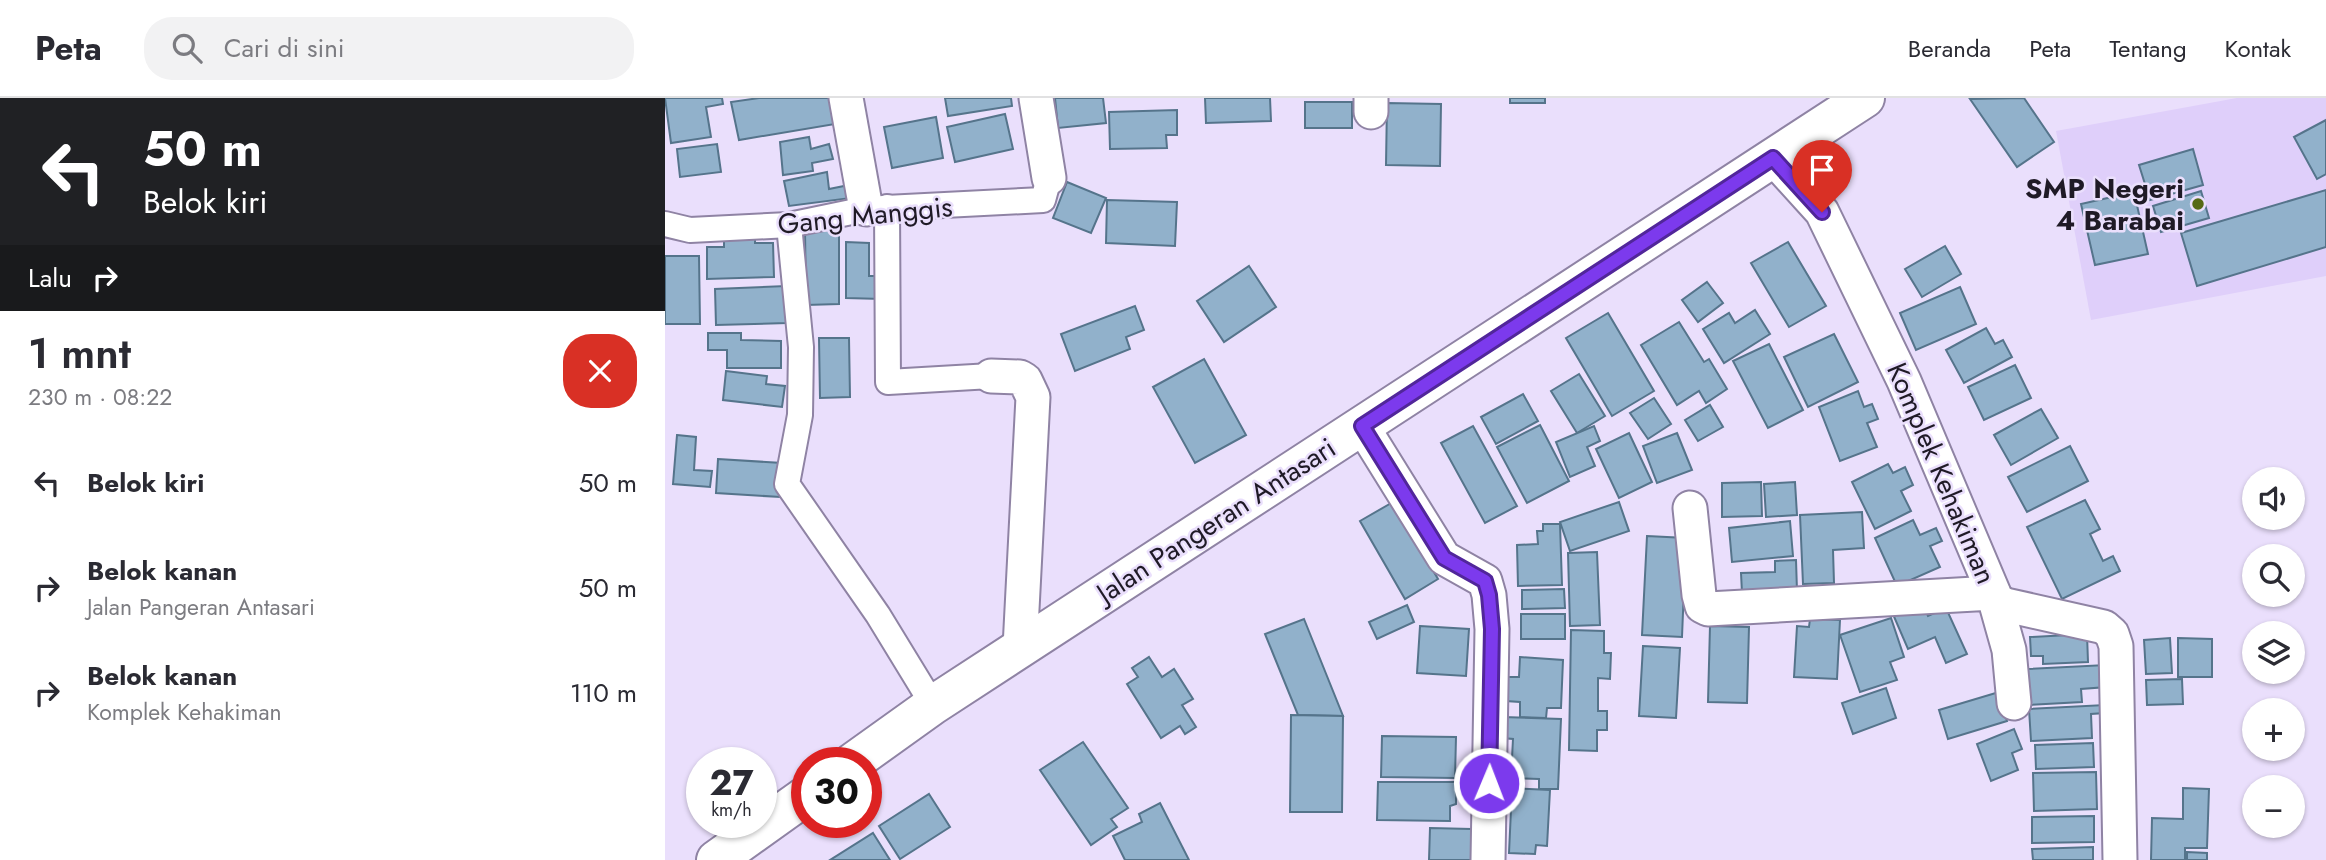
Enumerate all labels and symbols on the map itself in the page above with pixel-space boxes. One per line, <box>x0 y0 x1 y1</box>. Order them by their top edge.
pin <box>1792 140 1852 212</box>
place label: SMP Negeri 4 Barabai <box>2025 168 2184 241</box>
street label: Gang Manggis <box>776 186 954 245</box>
marker: SMP Negeri 4 Barabai <box>2190 196 2206 212</box>
street label: Komplek Kehakiman <box>1876 356 2007 590</box>
street label: Jalan Pangeran Antasari <box>1085 428 1344 615</box>
position arrow <box>1452 746 1526 820</box>
speed limit sign: 30 <box>791 747 882 838</box>

